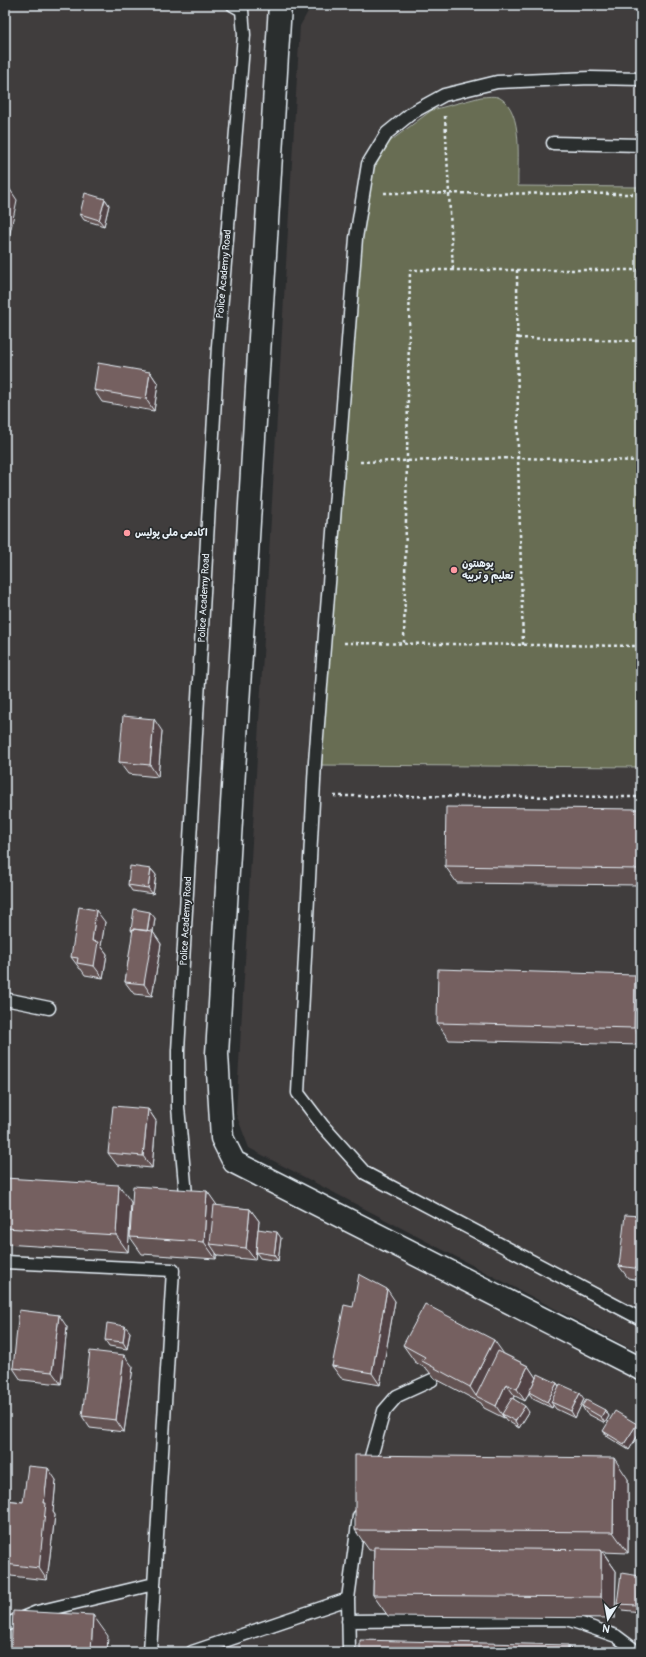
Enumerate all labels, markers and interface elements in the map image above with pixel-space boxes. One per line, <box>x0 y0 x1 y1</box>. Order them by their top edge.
street label: Police Academy Road <box>214 229 234 319</box>
place label: اکادمی ملی پولیس <box>135 527 208 540</box>
marker: اکادمی ملی پولیس <box>122 528 132 538</box>
street label: Police Academy Road <box>196 553 212 643</box>
place label: پوهنتون تعلیم و تربیه <box>462 558 514 583</box>
marker: پوهنتون تعلیم و تربیه <box>449 565 459 575</box>
street label: Police Academy Road <box>178 876 194 966</box>
north arrow <box>588 1599 628 1639</box>
text: N <box>601 1621 611 1635</box>

